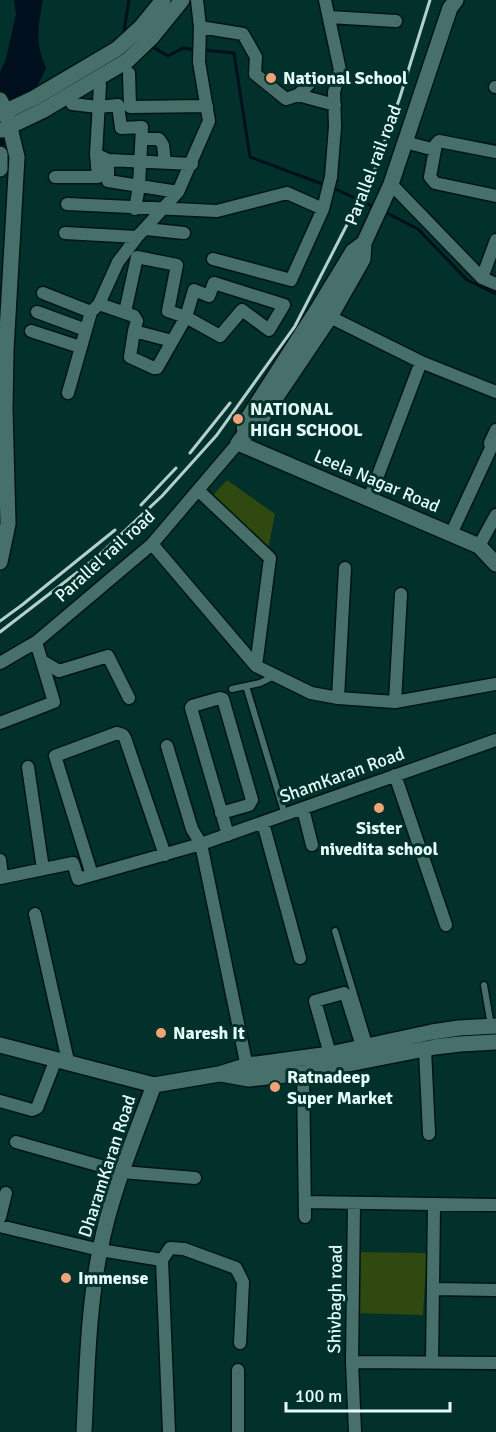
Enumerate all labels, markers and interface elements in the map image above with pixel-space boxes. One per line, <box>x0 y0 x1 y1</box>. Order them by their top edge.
place label: National School <box>283 67 408 89</box>
marker: National School <box>264 71 278 85</box>
street label: Parallel rail road <box>340 102 406 228</box>
place label: NATIONAL HIGH SCHOOL <box>250 398 363 441</box>
marker: NATIONAL HIGH SCHOOL <box>231 412 245 426</box>
street label: Leela Nagar Road <box>311 445 443 517</box>
street label: Parallel rail road <box>50 505 160 607</box>
street label: ShamKaran Road <box>277 742 407 808</box>
marker: Sister nivedita school <box>372 801 386 815</box>
place label: Sister nivedita school <box>320 817 438 860</box>
place label: Naresh It <box>173 1022 245 1044</box>
marker: Naresh It <box>154 1026 168 1040</box>
place label: Ratnadeep Super Market <box>287 1066 393 1109</box>
marker: Ratnadeep Super Market <box>268 1080 282 1094</box>
street label: DharamKaran Road <box>74 1092 140 1240</box>
street label: Shivbagh road <box>323 1244 347 1354</box>
place label: Immense <box>78 1267 149 1289</box>
marker: Immense <box>59 1271 73 1285</box>
scale bar <box>286 1375 450 1413</box>
text: 100 m <box>295 1385 342 1407</box>

